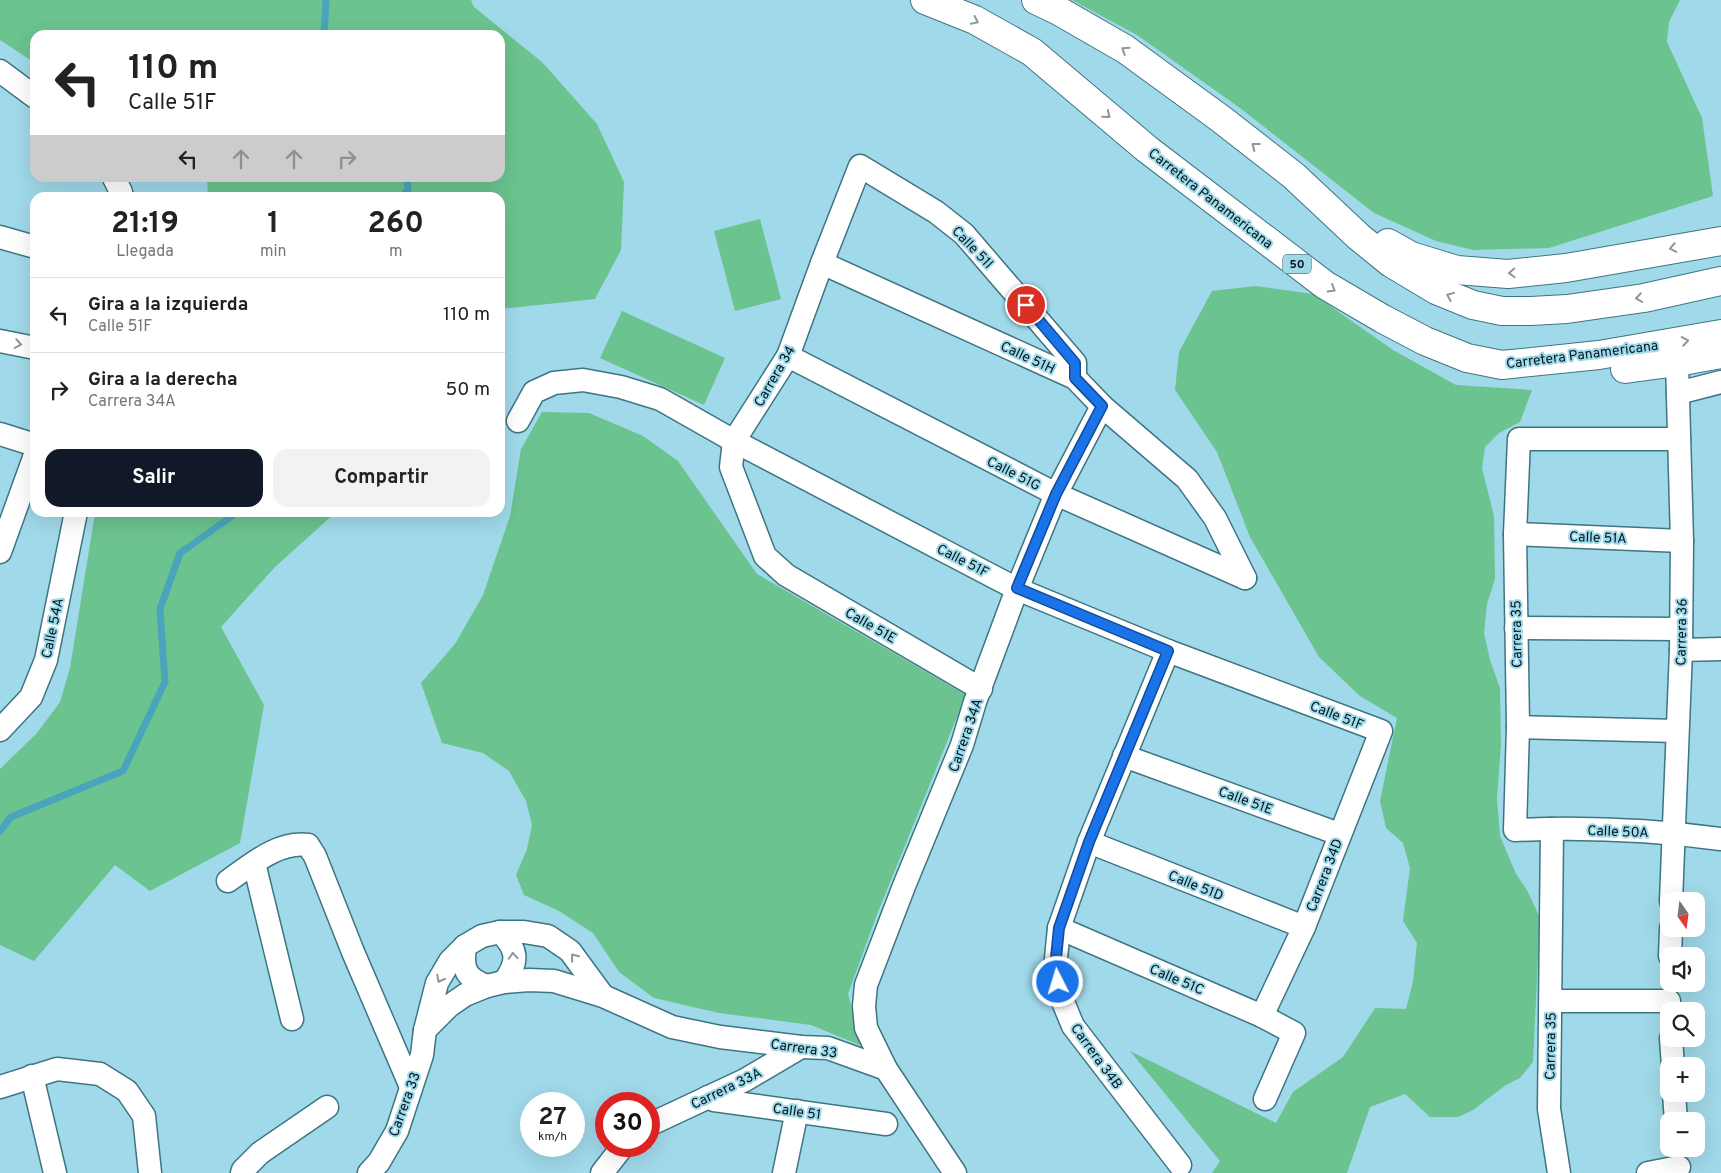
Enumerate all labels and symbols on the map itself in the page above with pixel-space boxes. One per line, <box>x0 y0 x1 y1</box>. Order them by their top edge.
one-way arrow <box>970 14 979 25</box>
one-way arrow <box>1121 46 1130 56</box>
one-way arrow <box>1101 109 1110 118</box>
one-way arrow <box>1251 143 1261 152</box>
street label: Carretera Panamericana <box>1145 145 1276 253</box>
street label: Calle 51I <box>948 223 996 273</box>
one-way arrow <box>1668 243 1677 253</box>
road number: 50 <box>1283 254 1311 274</box>
one-way arrow <box>1508 267 1516 278</box>
one-way arrow <box>1326 283 1335 293</box>
pin <box>1005 284 1047 326</box>
one-way arrow <box>1447 292 1455 302</box>
one-way arrow <box>1635 293 1643 303</box>
one-way arrow <box>1681 336 1690 346</box>
street label: Calle 51H <box>997 338 1057 378</box>
street label: Carretera Panamericana <box>1505 338 1659 373</box>
one-way arrow <box>13 339 22 349</box>
street label: Carrera 34 <box>751 343 800 410</box>
street label: Calle 51G <box>984 454 1043 495</box>
street label: Calle 51A <box>1569 529 1627 548</box>
street label: Calle 51F <box>933 541 991 582</box>
street label: Calle 54A <box>39 596 68 660</box>
street label: Carrera 36 <box>1673 598 1692 666</box>
street label: Carrera 35 <box>1508 600 1527 668</box>
street label: Calle 51E <box>841 605 899 648</box>
street label: Carrera 34A <box>946 696 987 775</box>
street label: Calle 51F <box>1307 698 1366 734</box>
street label: Calle 51E <box>1216 784 1275 819</box>
street label: Calle 50A <box>1587 823 1649 842</box>
street label: Carrera 34D <box>1304 836 1347 915</box>
street label: Calle 51D <box>1165 868 1226 905</box>
north arrow <box>1660 892 1705 938</box>
one-way arrow <box>508 951 519 959</box>
one-way arrow <box>571 953 580 963</box>
position arrow <box>1031 955 1083 1007</box>
street label: Calle 51C <box>1147 961 1206 999</box>
one-way arrow <box>436 974 446 983</box>
street label: Carrera 35 <box>1542 1012 1561 1080</box>
street label: Carrera 34B <box>1066 1021 1125 1093</box>
street label: Carrera 33 <box>769 1036 838 1063</box>
street label: Carrera 33A <box>688 1065 765 1114</box>
street label: Carrera 33 <box>386 1070 425 1139</box>
speed limit sign: 30 <box>595 1092 660 1157</box>
street label: Calle 51 <box>772 1101 822 1124</box>

